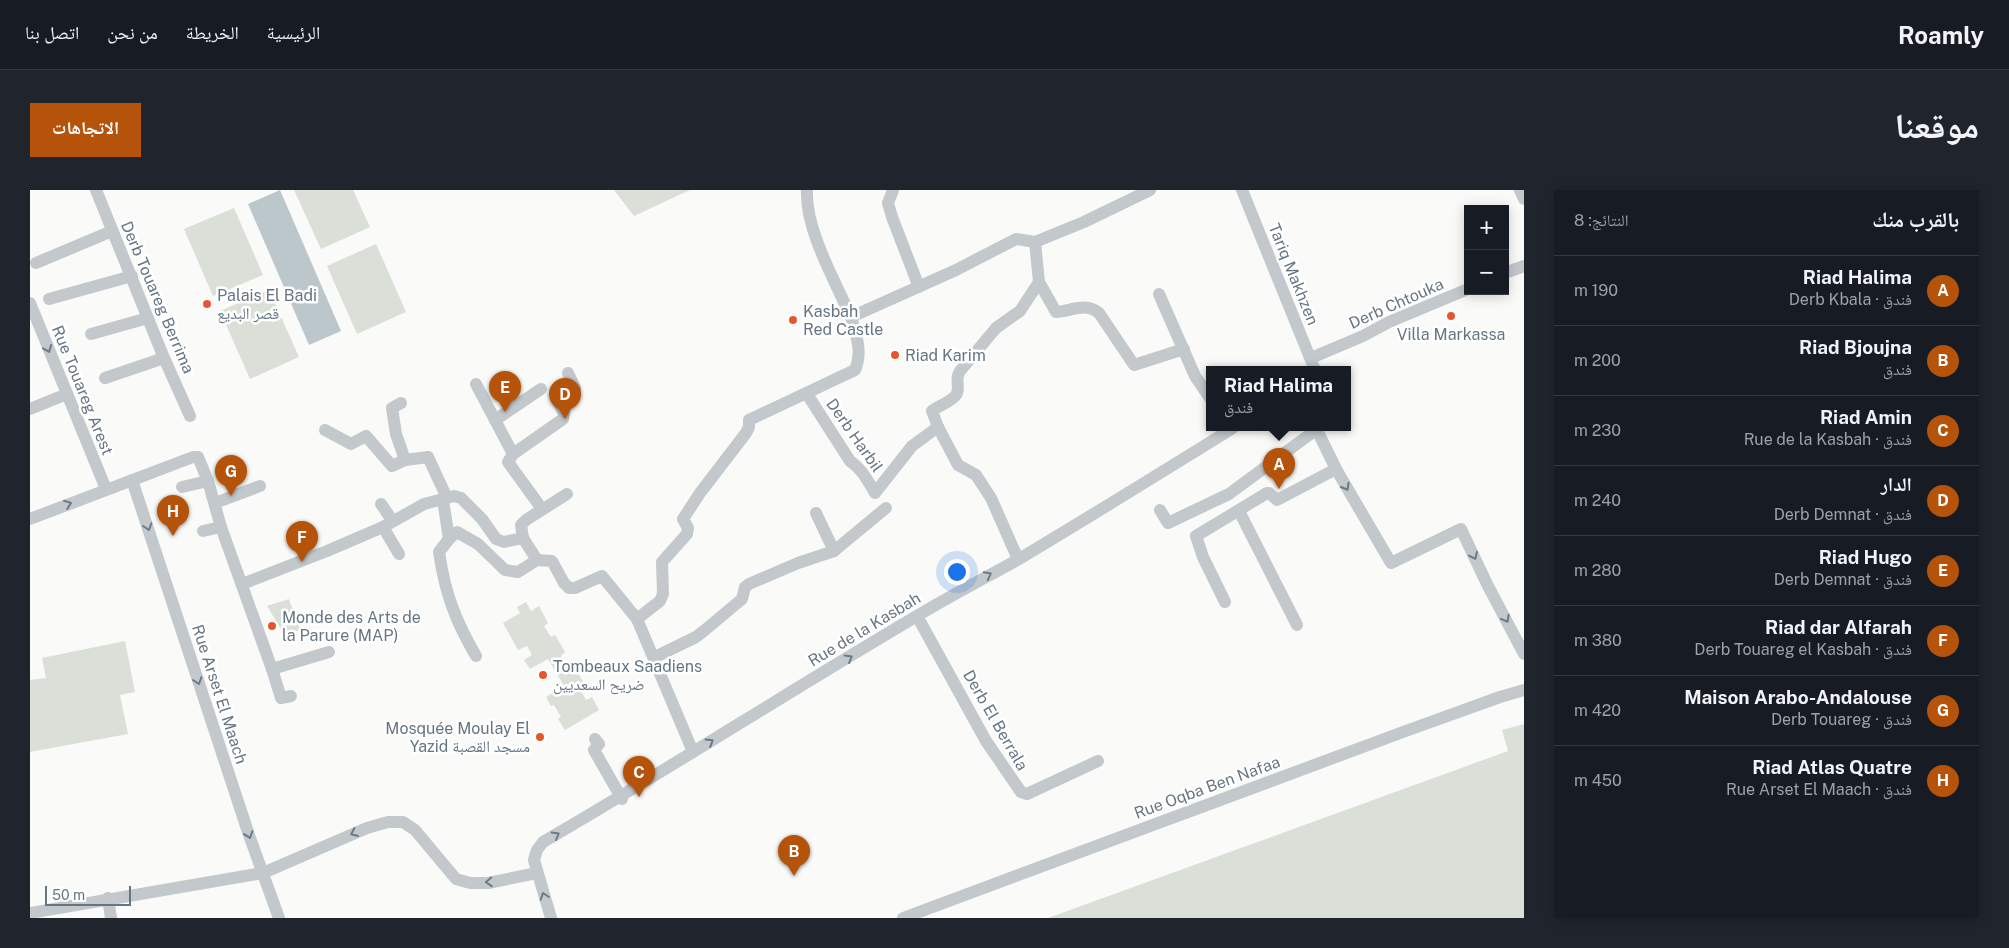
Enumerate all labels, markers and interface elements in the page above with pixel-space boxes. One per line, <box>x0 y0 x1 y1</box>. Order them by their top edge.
text: Roamly <box>1898 21 1984 49</box>
text: اتصل بنا <box>25 22 79 43</box>
text: من نحن <box>107 22 158 43</box>
text: الخريطة <box>186 22 239 43</box>
text: الرئيسية <box>267 22 320 43</box>
button: الاتجاهات <box>30 103 141 157</box>
text: موقعنا <box>1894 105 1979 146</box>
map controls <box>1464 205 1509 295</box>
button: + <box>1464 205 1509 250</box>
text: بالقرب منك <box>1872 207 1959 232</box>
text: النتائج: 8 <box>1574 211 1629 230</box>
street label: Derb Touareg Berrima <box>117 218 198 376</box>
street label: Tariq Makhzen <box>1264 221 1323 328</box>
button: − <box>1464 250 1509 295</box>
text: Riad Halima <box>1803 266 1912 288</box>
street label: Derb Chtouka <box>1346 274 1447 333</box>
text: 190 m <box>1574 281 1618 300</box>
text: A <box>1937 281 1949 300</box>
place label: Palais El Badi قصر البديع <box>217 286 317 324</box>
text: فندق · Derb Kbala <box>1789 290 1912 309</box>
marker: Palais El Badi قصر البديع <box>201 298 213 310</box>
place label: Kasbah Red Castle <box>803 302 883 339</box>
marker: Villa Markassa <box>1445 310 1457 322</box>
marker: Kasbah Red Castle <box>787 314 799 326</box>
street label: Rue Touareg Arest <box>48 323 117 458</box>
place label: Villa Markassa <box>1397 325 1505 344</box>
text: Riad Bjoujna <box>1799 336 1912 358</box>
one-way arrow <box>42 344 53 353</box>
place label: Riad Karim <box>905 346 986 365</box>
marker: Riad Karim <box>889 349 901 361</box>
text: 200 m <box>1574 351 1621 370</box>
text: B <box>1938 351 1948 370</box>
text: فندق <box>1883 360 1912 379</box>
popup <box>1206 366 1351 431</box>
pin: E <box>489 371 521 412</box>
text: Riad Halima <box>1224 374 1333 396</box>
pin: D <box>549 378 581 419</box>
street label: Derb Harbil <box>822 395 887 476</box>
text: فندق <box>1224 398 1253 417</box>
text: Riad Amin <box>1820 406 1912 428</box>
text: 230 m <box>1574 421 1621 440</box>
text: C <box>1937 421 1949 440</box>
text: فندق · Rue de la Kasbah <box>1744 430 1912 449</box>
pin: A <box>1263 448 1295 489</box>
pin: G <box>215 455 247 496</box>
text: الدار <box>1881 473 1912 495</box>
one-way arrow <box>1340 481 1350 490</box>
text: 240 m <box>1574 491 1621 510</box>
text: D <box>1937 491 1949 510</box>
pin: H <box>157 495 189 536</box>
one-way arrow <box>63 500 72 510</box>
text: فندق · Derb Demnat <box>1774 505 1912 524</box>
pin: F <box>286 521 318 562</box>
one-way arrow <box>142 522 152 530</box>
text: Riad Hugo <box>1819 546 1912 568</box>
one-way arrow <box>1468 551 1478 560</box>
your location <box>944 559 970 585</box>
text: 280 m <box>1574 561 1621 580</box>
text: E <box>1938 561 1948 580</box>
text: فندق · Derb Demnat <box>1774 570 1912 589</box>
one-way arrow <box>983 571 992 581</box>
street label: Rue de la Kasbah <box>805 588 924 670</box>
place label: Monde des Arts de la Parure (MAP) <box>282 608 421 645</box>
one-way arrow <box>1499 614 1509 623</box>
text: Riad dar Alfarah <box>1765 616 1912 638</box>
marker: Monde des Arts de la Parure (MAP) <box>266 620 278 632</box>
street label: Rue Arset El Maach <box>188 622 251 766</box>
text: 380 m <box>1574 631 1622 650</box>
text: F <box>1938 631 1948 650</box>
text: فندق · Derb Touareg el Kasbah <box>1694 640 1912 659</box>
one-way arrow <box>843 654 852 664</box>
place label: Tombeaux Saadiens ضريح السعديين <box>553 657 702 695</box>
street label: Derb El Berrala <box>959 667 1032 774</box>
marker: Tombeaux Saadiens ضريح السعديين <box>537 669 549 681</box>
one-way arrow <box>193 676 203 685</box>
text: Maison Arabo-Andalouse <box>1684 686 1912 708</box>
text: 420 m <box>1574 701 1621 720</box>
text: G <box>1937 701 1949 720</box>
text: فندق · Derb Touareg <box>1771 710 1912 729</box>
place label: Mosquée Moulay El Yazid مسجد القصبة <box>385 719 530 756</box>
marker: Mosquée Moulay El Yazid مسجد القصبة <box>534 731 546 743</box>
one-way arrow <box>704 739 713 748</box>
street label: Rue Oqba Ben Nafaa <box>1132 752 1283 823</box>
pin: C <box>623 756 655 797</box>
text: Riad Atlas Quatre <box>1752 756 1912 778</box>
text: 450 m <box>1574 771 1622 790</box>
text: H <box>1937 771 1949 790</box>
text: فندق · Rue Arset El Maach <box>1726 780 1912 799</box>
one-way arrow <box>350 827 359 838</box>
one-way arrow <box>243 830 253 839</box>
one-way arrow <box>550 832 559 842</box>
pin: B <box>778 835 810 876</box>
one-way arrow <box>484 876 492 887</box>
scale bar <box>45 883 131 906</box>
text: 50 m <box>52 887 85 903</box>
one-way arrow <box>539 892 549 900</box>

